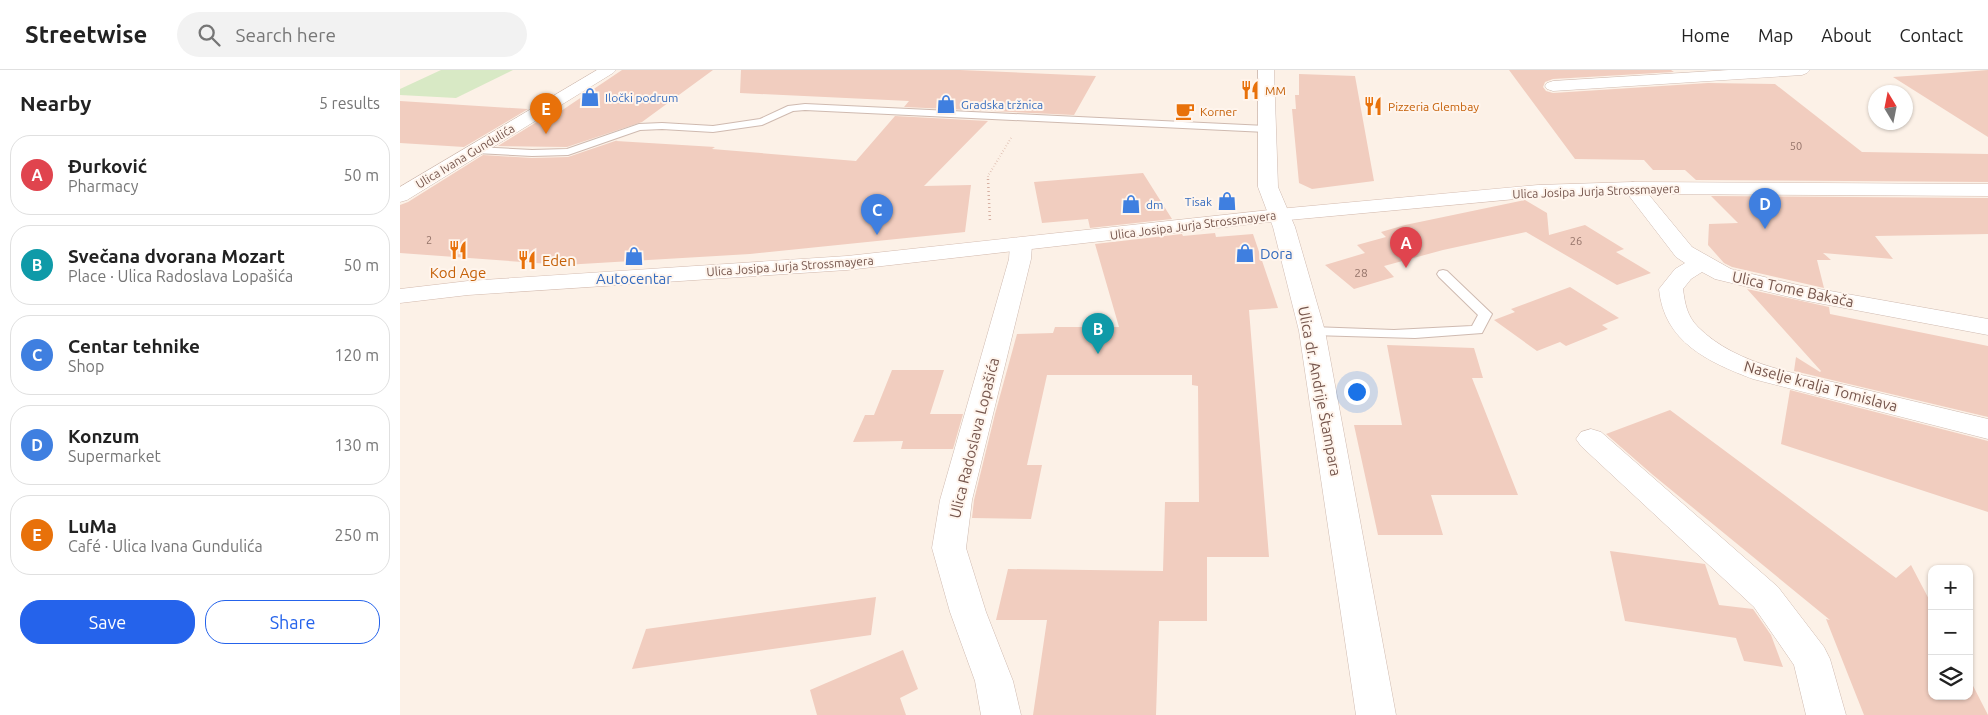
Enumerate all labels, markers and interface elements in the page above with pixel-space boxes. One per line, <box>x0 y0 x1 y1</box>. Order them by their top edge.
search box <box>177 12 527 57</box>
text: Streetwise <box>25 21 147 48</box>
icon: search <box>195 21 223 49</box>
text: Search here <box>235 24 336 46</box>
text: Home <box>1681 25 1730 45</box>
text: Map <box>1758 25 1793 45</box>
text: About <box>1821 25 1871 45</box>
text: Contact <box>1899 25 1963 45</box>
restaurant icon: MM <box>1239 79 1261 101</box>
place label: MM <box>1265 84 1286 97</box>
north arrow <box>1868 85 1913 130</box>
shop icon: Iločki podrum <box>579 86 601 108</box>
text: Nearby <box>20 91 91 115</box>
place label: Iločki podrum <box>605 91 678 104</box>
pin: E <box>530 93 562 134</box>
shop icon: Gradska tržnica <box>935 93 957 115</box>
text: 5 results <box>319 94 380 112</box>
restaurant icon: Pizzeria Glembay <box>1362 95 1384 117</box>
place label: Gradska tržnica <box>961 98 1043 111</box>
cafe icon: Korner <box>1174 100 1196 122</box>
place label: Pizzeria Glembay <box>1388 100 1479 113</box>
place label: Korner <box>1200 105 1237 118</box>
street label: Ulica Ivana Gundulića <box>413 121 517 191</box>
house number: 50 <box>1790 140 1802 152</box>
text: Đurković <box>68 155 147 177</box>
text: A <box>31 166 43 184</box>
text: 50 m <box>343 166 379 184</box>
text: Pharmacy <box>68 177 138 195</box>
street label: Ulica Josipa Jurja Strossmayera <box>1512 182 1680 200</box>
pin: D <box>1749 188 1781 229</box>
shop icon: Tisak <box>1216 190 1238 212</box>
shop icon: dm <box>1120 193 1142 215</box>
pin: C <box>861 194 893 235</box>
place label: Tisak <box>1185 195 1212 208</box>
place label: dm <box>1146 198 1163 211</box>
street label: Ulica Josipa Jurja Strossmayera <box>1109 208 1277 242</box>
pin: A <box>1390 227 1422 268</box>
house number: 2 <box>426 234 432 246</box>
house number: 26 <box>1570 235 1582 247</box>
restaurant icon: Kod Age <box>447 239 469 261</box>
shop icon: Dora <box>1234 242 1256 264</box>
text: Svečana dvorana Mozart <box>68 245 285 267</box>
shop icon: Autocentar <box>623 245 645 267</box>
place label: Dora <box>1260 245 1293 262</box>
restaurant icon: Eden <box>516 249 538 271</box>
place label: Eden <box>542 252 576 269</box>
street label: Ulica Josipa Jurja Strossmayera <box>706 254 874 278</box>
text: B <box>32 256 42 274</box>
text: 50 m <box>343 256 379 274</box>
place label: Kod Age <box>430 264 486 281</box>
house number: 28 <box>1354 266 1368 279</box>
text: Place · Ulica Radoslava Lopašića <box>68 267 293 285</box>
street label: Ulica Tome Bakača <box>1731 268 1855 310</box>
place label: Autocentar <box>596 270 672 287</box>
street label: Ulica dr. Andrije Štampara <box>1295 305 1345 477</box>
pin: B <box>1082 313 1114 354</box>
text: Centar tehnike <box>68 335 200 357</box>
text: C <box>32 346 42 364</box>
text: 120 m <box>334 346 379 364</box>
street label: Ulica Radoslava Lopašića <box>946 356 1002 520</box>
text: Shop <box>68 357 104 375</box>
street label: Naselje kralja Tomislava <box>1742 357 1900 415</box>
your location <box>1344 379 1370 405</box>
text: Konzum <box>68 425 139 447</box>
text: D <box>31 436 43 454</box>
text: 130 m <box>334 436 379 454</box>
text: Supermarket <box>68 447 161 465</box>
text: LuMa <box>68 515 117 537</box>
text: E <box>32 526 42 544</box>
text: 250 m <box>334 526 379 544</box>
text: Café · Ulica Ivana Gundulića <box>68 537 263 555</box>
map controls <box>1928 565 1973 700</box>
button: + <box>1928 565 1973 610</box>
button: Save <box>20 600 195 644</box>
button: Share <box>205 600 380 644</box>
button: − <box>1928 610 1973 655</box>
button: layers <box>1928 655 1973 700</box>

